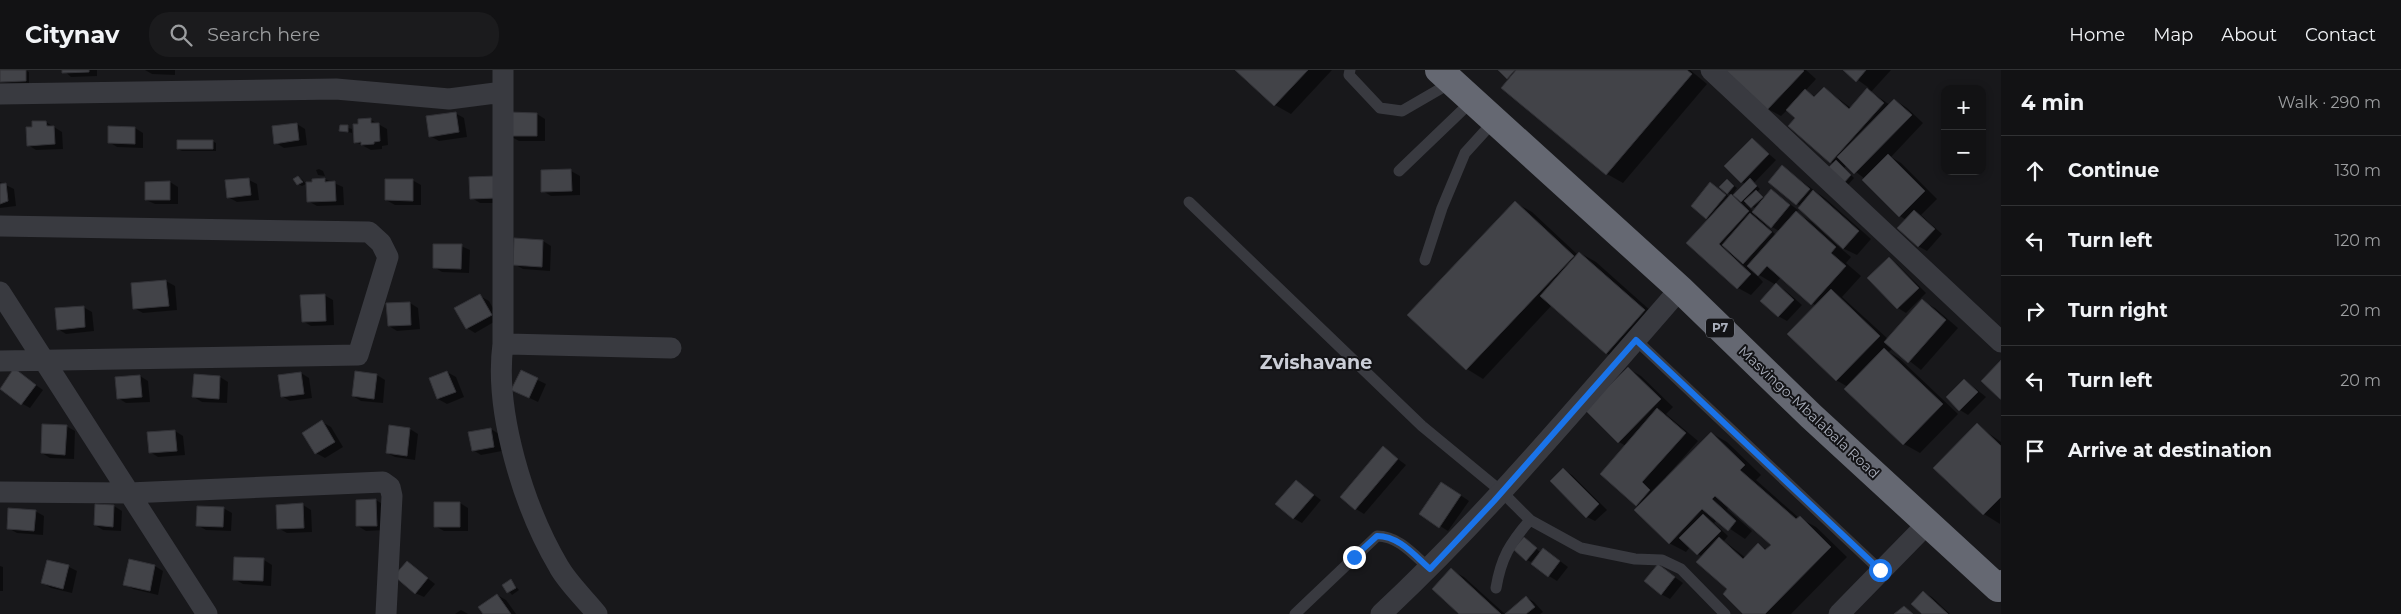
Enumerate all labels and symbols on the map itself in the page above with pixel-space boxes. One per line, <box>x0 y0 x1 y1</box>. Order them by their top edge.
road number: P7 <box>1706 318 1734 338</box>
street label: Masvingo-Mbalabala Road <box>1735 342 1883 482</box>
district label: Zvishavane <box>1260 351 1372 374</box>
route end <box>1343 546 1366 569</box>
route start <box>1869 559 1892 582</box>

